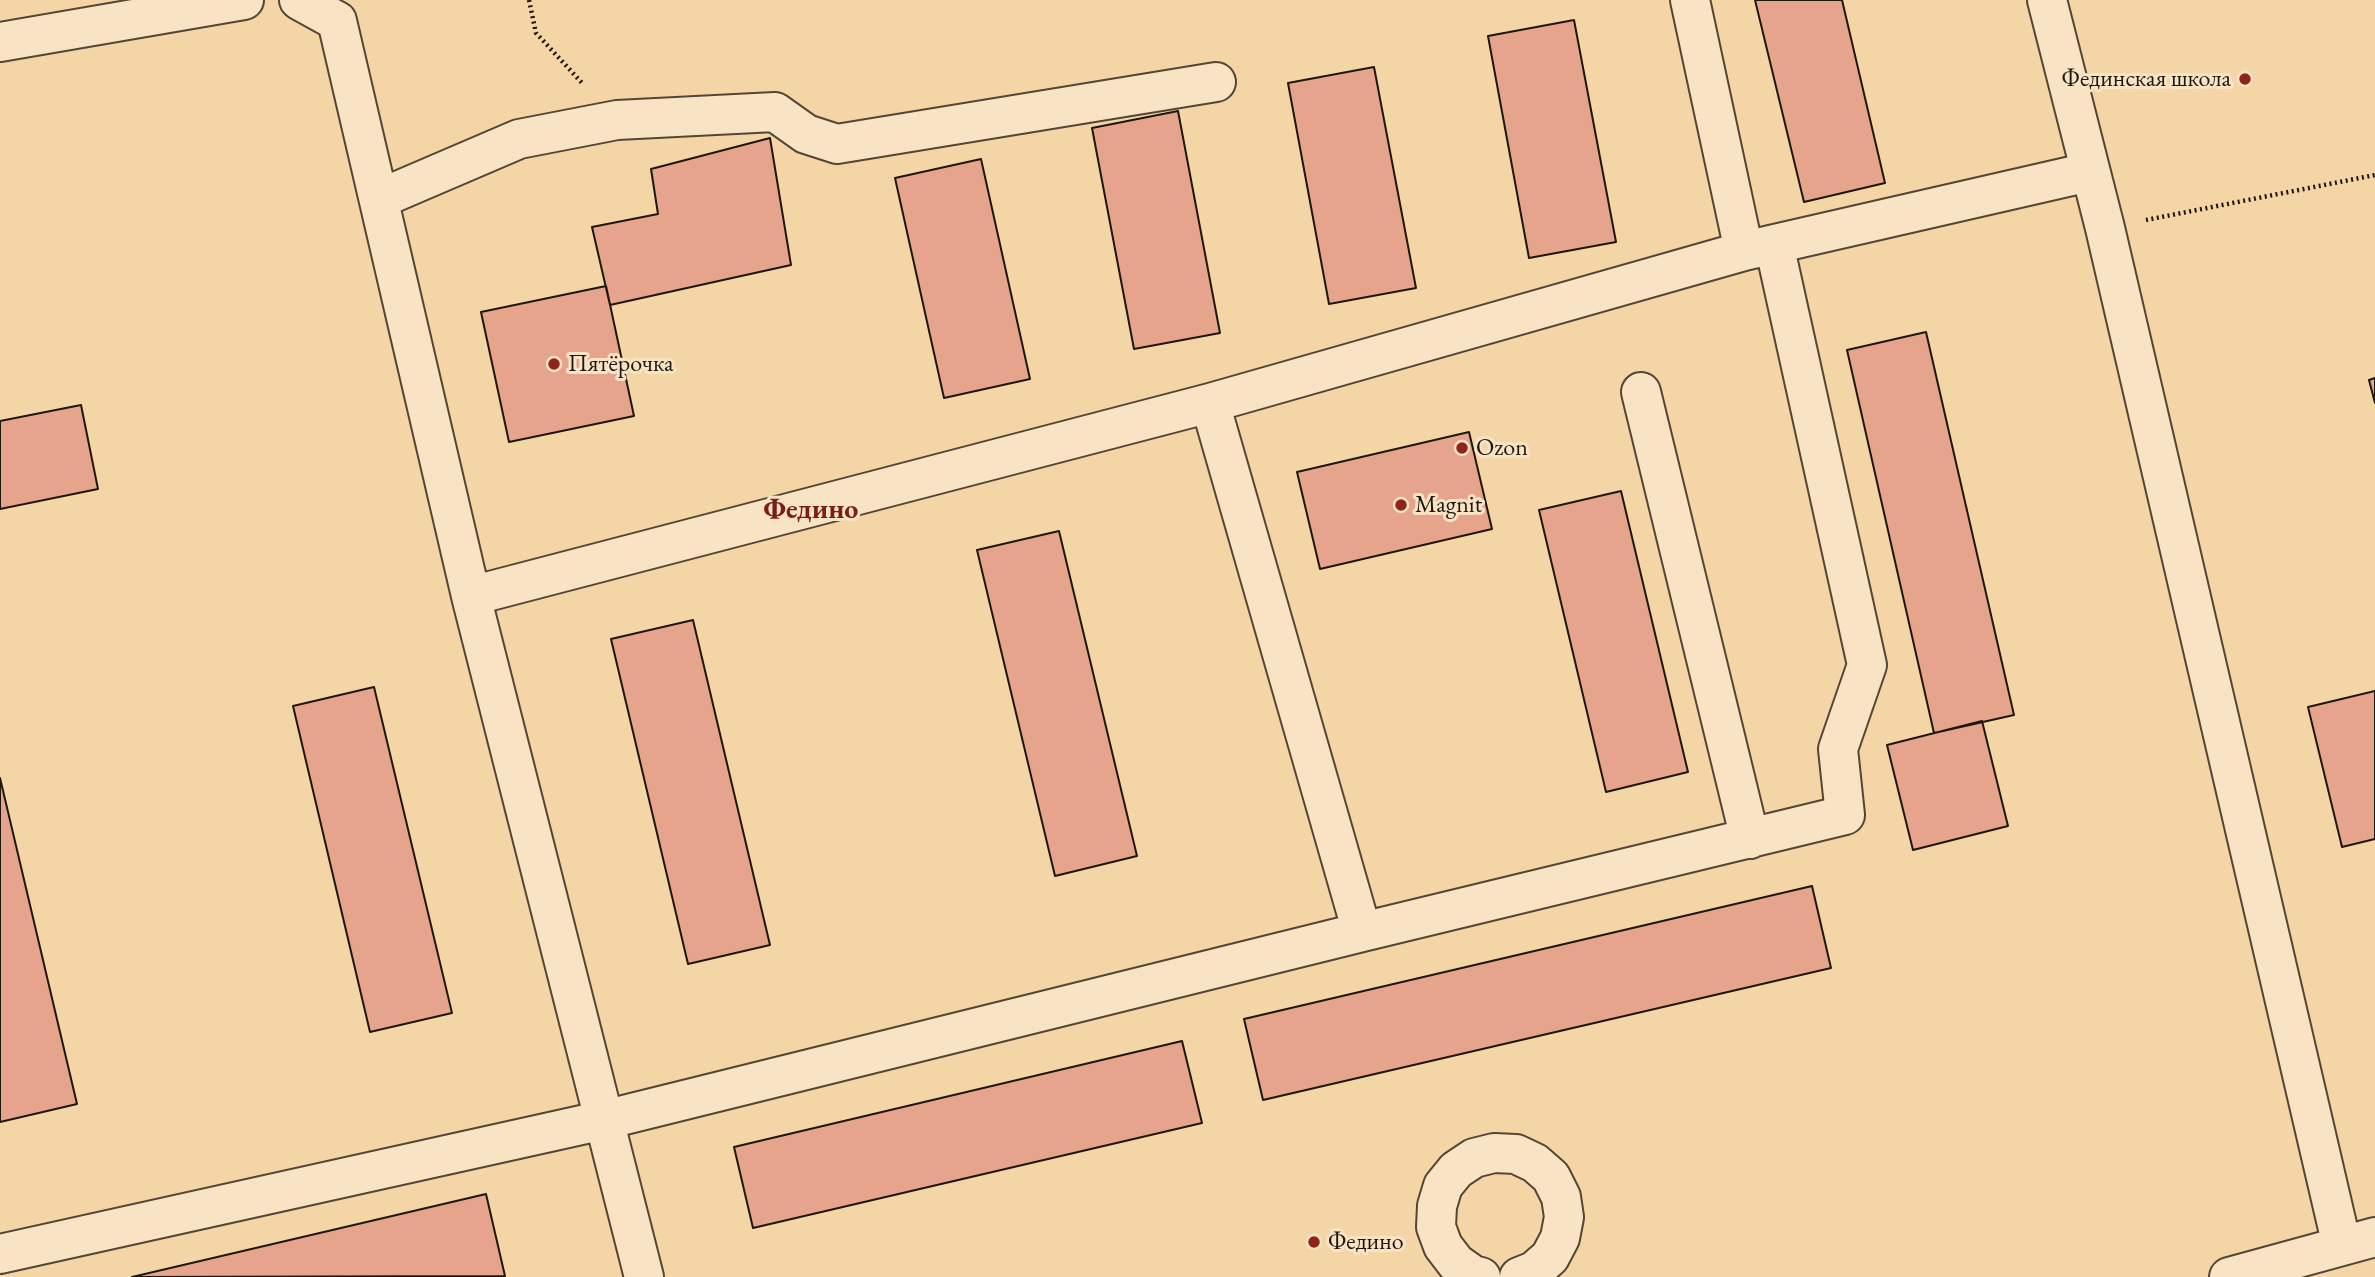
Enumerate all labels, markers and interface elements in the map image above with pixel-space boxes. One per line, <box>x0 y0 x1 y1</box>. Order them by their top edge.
place label: Фединская школа <box>2062 65 2231 93</box>
marker: Фединская школа <box>2237 71 2253 87</box>
place label: Пятёрочка <box>568 350 674 378</box>
marker: Пятёрочка <box>546 356 562 372</box>
place label: Ozon <box>1476 434 1528 462</box>
marker: Ozon <box>1454 440 1470 456</box>
place label: Magnit <box>1415 491 1482 519</box>
district label: Федино <box>764 493 858 527</box>
marker: Magnit <box>1393 497 1409 513</box>
place label: Федино <box>1328 1228 1404 1256</box>
marker: Федино <box>1306 1234 1322 1250</box>

